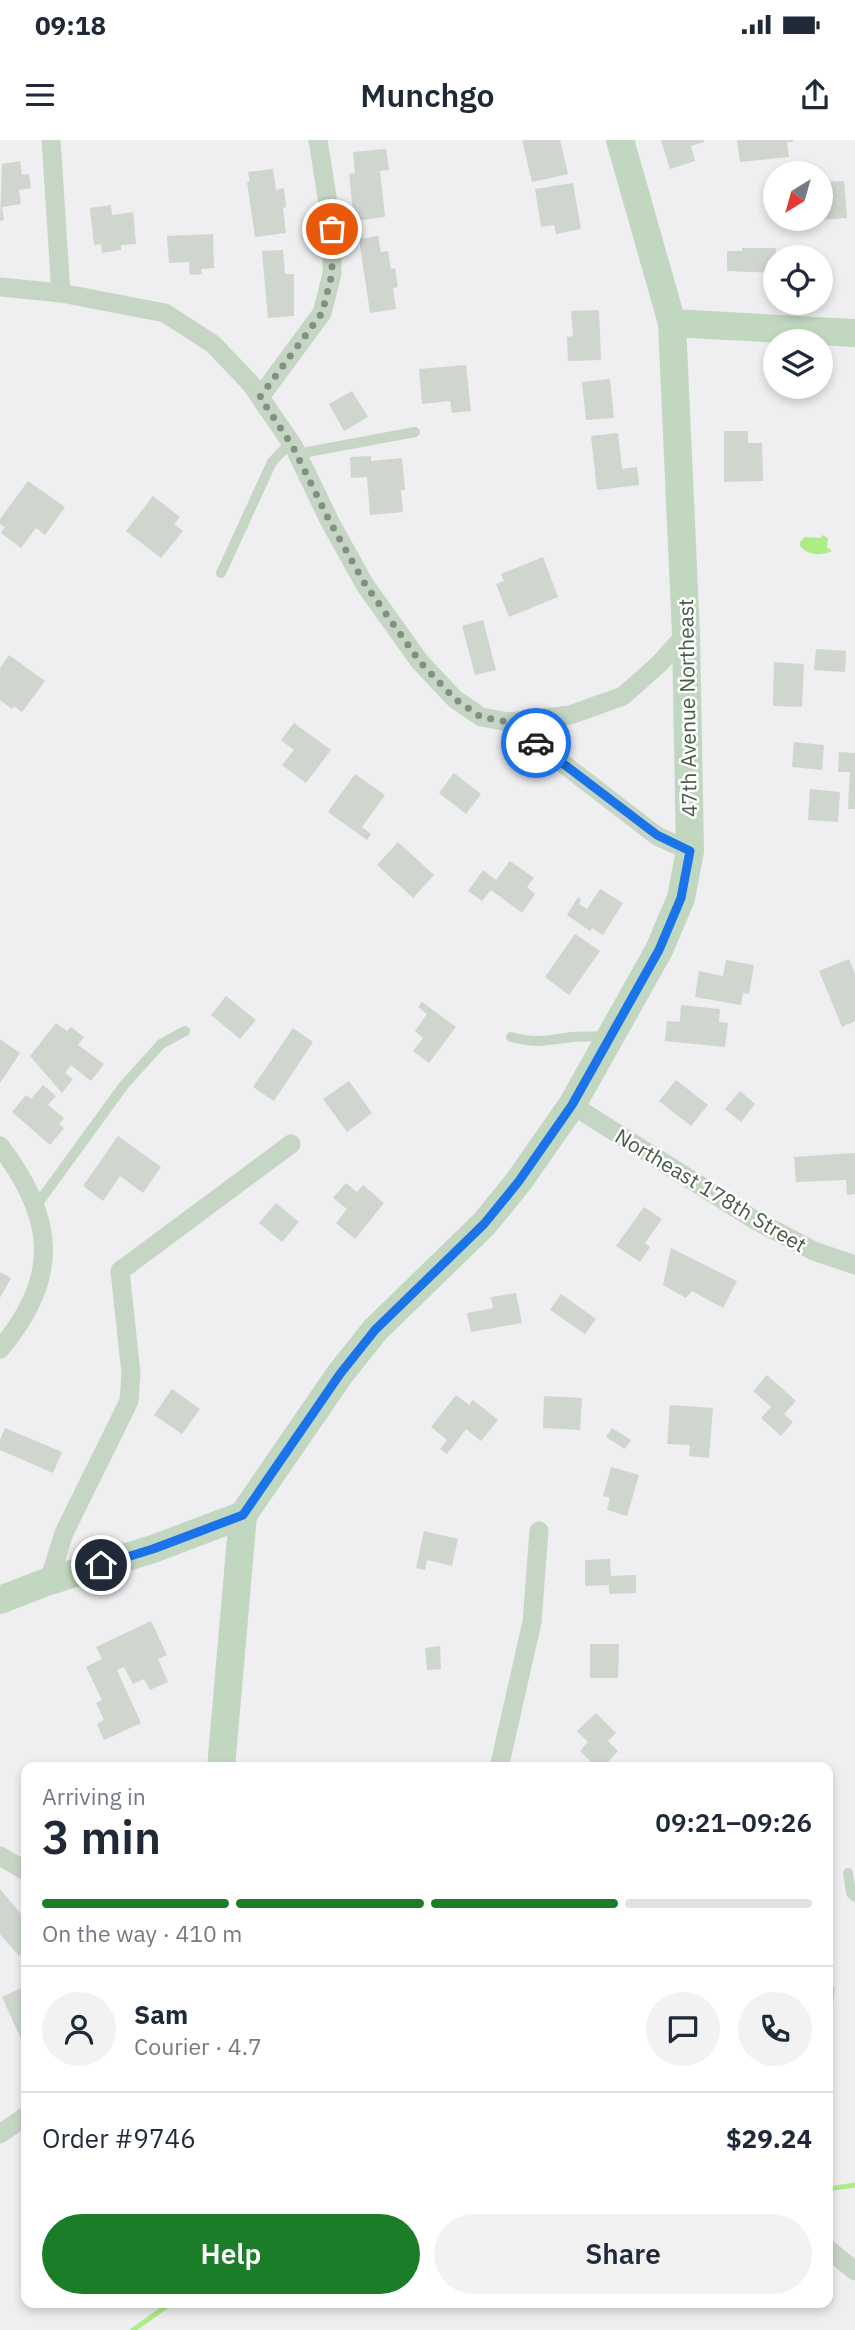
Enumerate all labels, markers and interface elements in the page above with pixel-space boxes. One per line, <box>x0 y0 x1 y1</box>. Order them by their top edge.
text: 09:18 <box>35 8 106 42</box>
text: Munchgo <box>360 74 495 116</box>
icon: menu <box>21 76 59 114</box>
icon: share <box>796 76 834 114</box>
north arrow <box>763 161 833 231</box>
map controls <box>763 161 833 399</box>
pin <box>302 199 362 259</box>
icon: bag <box>313 210 351 248</box>
button: locate <box>763 245 833 315</box>
button: layers <box>763 329 833 399</box>
street label: 47th Avenue Northeast <box>671 599 703 817</box>
courier <box>501 708 571 778</box>
icon: car <box>517 724 555 762</box>
street label: Northeast 178th Street <box>610 1122 812 1258</box>
pin <box>71 1535 131 1595</box>
icon: home <box>82 1546 120 1584</box>
text: Arriving in <box>42 1781 146 1811</box>
text: 09:21–09:26 <box>655 1805 812 1839</box>
text: 3 min <box>42 1807 161 1867</box>
text: On the way · 410 m <box>42 1918 242 1948</box>
button: person <box>42 1992 116 2066</box>
button: chat <box>646 1992 720 2066</box>
button: phone <box>738 1992 812 2066</box>
text: Sam <box>134 1997 188 2031</box>
text: Courier · 4.7 <box>134 2031 262 2061</box>
text: Order #9746 <box>42 2121 196 2155</box>
text: $29.24 <box>726 2121 812 2155</box>
button: Help <box>42 2214 420 2294</box>
button: Share <box>434 2214 812 2294</box>

